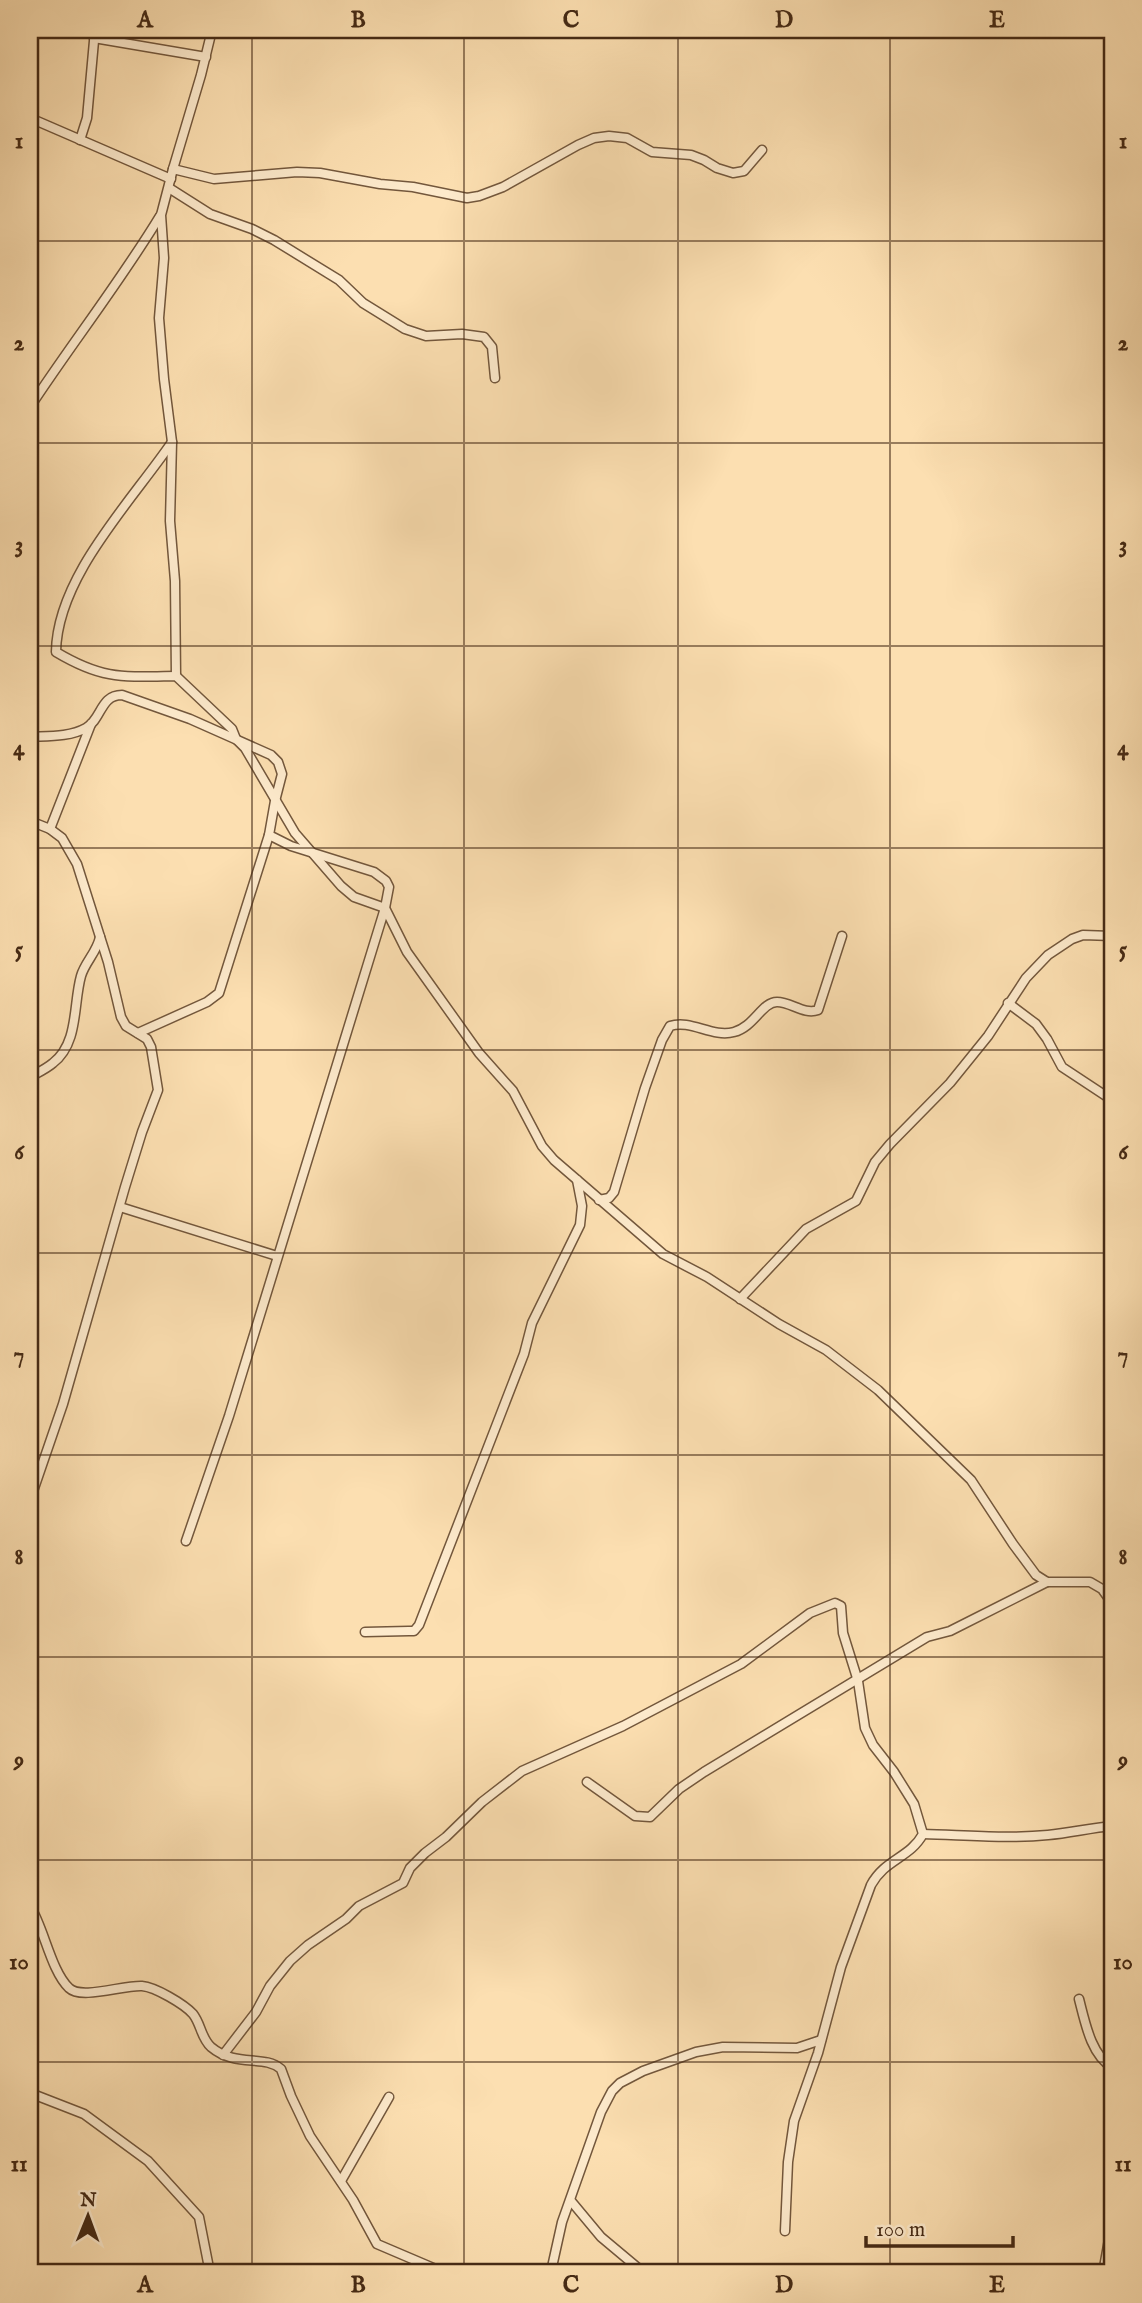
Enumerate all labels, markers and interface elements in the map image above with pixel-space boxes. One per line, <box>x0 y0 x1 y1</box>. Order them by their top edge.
text: A <box>136 6 154 35</box>
text: B <box>350 6 366 35</box>
text: C <box>563 6 580 35</box>
text: D <box>775 6 793 35</box>
text: E <box>989 6 1005 35</box>
text: 1 <box>15 127 23 156</box>
text: 1 <box>1119 127 1127 156</box>
text: 2 <box>14 329 25 358</box>
text: 2 <box>1118 329 1129 358</box>
text: 3 <box>15 531 23 560</box>
text: 3 <box>1119 531 1127 560</box>
text: 4 <box>13 734 25 763</box>
text: 4 <box>1117 734 1129 763</box>
text: 5 <box>15 936 24 965</box>
text: 5 <box>1119 936 1128 965</box>
text: 6 <box>14 1138 25 1167</box>
text: 6 <box>1118 1138 1129 1167</box>
text: 7 <box>14 1341 24 1370</box>
text: 7 <box>1118 1341 1128 1370</box>
text: 8 <box>14 1543 24 1572</box>
text: 8 <box>1118 1543 1128 1572</box>
text: 9 <box>13 1746 24 1775</box>
text: 9 <box>1117 1746 1128 1775</box>
text: 10 <box>9 1948 29 1977</box>
text: 10 <box>1113 1948 1133 1977</box>
text: 11 <box>10 2150 28 2179</box>
text: 11 <box>1114 2150 1132 2179</box>
north arrow <box>52 2180 122 2250</box>
text: N <box>79 2189 97 2213</box>
scale bar <box>866 2205 1012 2249</box>
text: 100 m <box>876 2217 925 2244</box>
text: A <box>136 2271 154 2300</box>
text: B <box>350 2271 366 2300</box>
text: C <box>563 2271 580 2300</box>
text: D <box>775 2271 793 2300</box>
text: E <box>989 2271 1005 2300</box>

